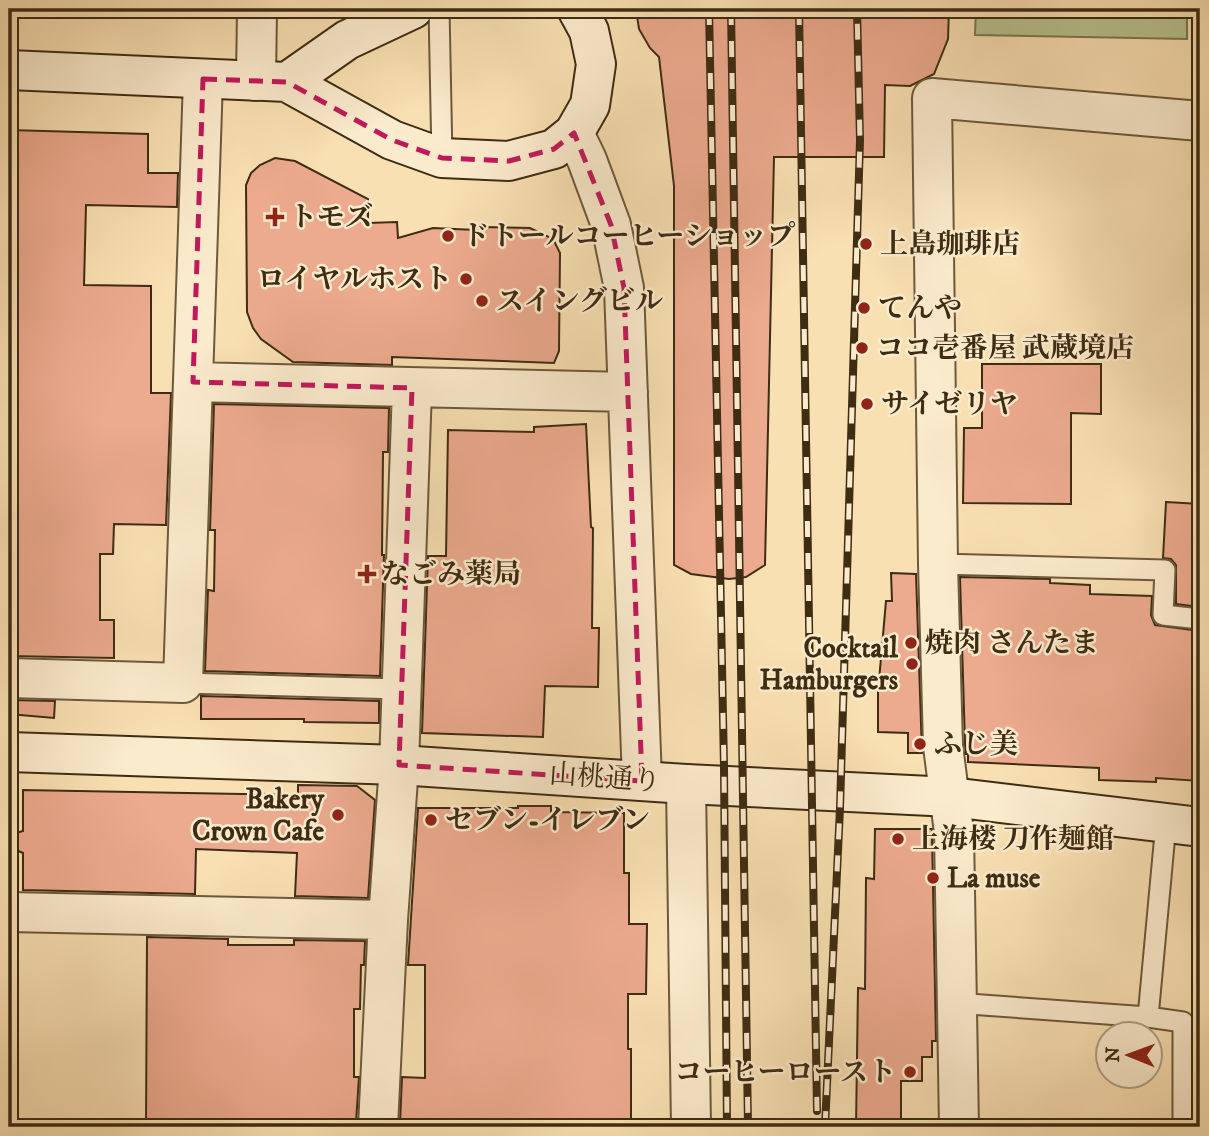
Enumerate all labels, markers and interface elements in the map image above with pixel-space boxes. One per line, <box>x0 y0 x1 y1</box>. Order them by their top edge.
place label: トモズ <box>289 200 373 235</box>
marker: トモズ <box>267 209 283 225</box>
place label: ドトールコーヒーショップ <box>462 219 795 254</box>
place label: 上島珈琲店 <box>880 227 1020 262</box>
marker: ドトールコーヒーショップ <box>440 228 456 244</box>
marker: 上島珈琲店 <box>858 236 874 252</box>
place label: ロイヤルホスト <box>257 262 452 297</box>
marker: ロイヤルホスト <box>458 271 474 287</box>
place label: スイングビル <box>496 284 663 319</box>
place label: てんや <box>878 291 962 326</box>
marker: スイングビル <box>474 293 490 309</box>
marker: てんや <box>856 300 872 316</box>
place label: ココ壱番屋 武蔵境店 <box>876 331 1134 366</box>
marker: ココ壱番屋 武蔵境店 <box>854 340 870 356</box>
place label: サイゼリヤ <box>881 387 1018 422</box>
marker: サイゼリヤ <box>859 396 875 412</box>
place label: なごみ薬局 <box>381 557 521 592</box>
marker: なごみ薬局 <box>359 566 375 582</box>
place label: 焼肉 さんたま <box>925 626 1099 661</box>
place label: Cocktail Hamburgers <box>760 631 899 698</box>
marker: 焼肉 さんたま <box>903 635 919 651</box>
marker: Cocktail Hamburgers <box>904 656 920 672</box>
place label: ふじ美 <box>934 727 1018 762</box>
marker: ふじ美 <box>912 736 928 752</box>
street label: 山桃通り <box>548 757 662 799</box>
place label: Bakery Crown Cafe <box>192 782 325 849</box>
place label: セブン-イレブン <box>445 803 650 838</box>
marker: Bakery Crown Cafe <box>330 807 346 823</box>
marker: セブン-イレブン <box>423 812 439 828</box>
place label: 上海楼 刀作麺館 <box>912 822 1114 857</box>
marker: 上海楼 刀作麺館 <box>890 831 906 847</box>
place label: La muse <box>947 861 1041 896</box>
marker: La muse <box>925 870 941 886</box>
north arrow <box>1094 1020 1164 1090</box>
text: N <box>1102 1046 1125 1063</box>
place label: コーヒーロースト <box>675 1055 896 1090</box>
marker: コーヒーロースト <box>902 1064 918 1080</box>

